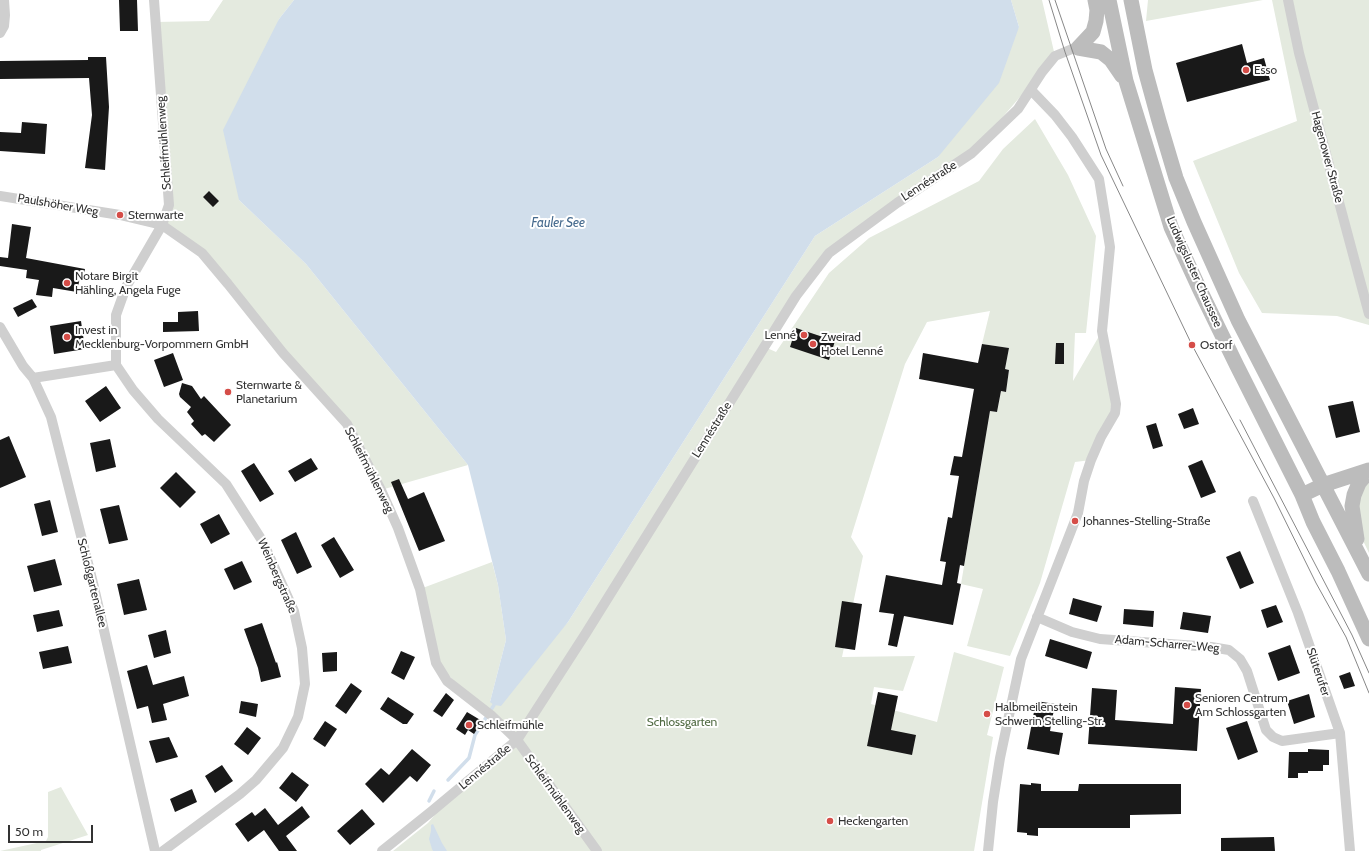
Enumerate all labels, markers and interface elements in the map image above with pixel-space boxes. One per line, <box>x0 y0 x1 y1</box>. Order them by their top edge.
place label: Esso <box>1254 63 1277 77</box>
marker: Esso <box>1241 65 1251 75</box>
street label: Schleifmühlenweg <box>154 96 174 190</box>
street label: Hagenower Straße <box>1308 110 1346 204</box>
street label: Lennéstraße <box>899 158 959 204</box>
street label: Paulshöher Weg <box>16 191 100 219</box>
place label: Sternwarte <box>128 208 184 222</box>
marker: Sternwarte <box>115 210 125 220</box>
street label: Ludwigsluster Chaussee <box>1163 214 1225 330</box>
water label: Fauler See <box>531 215 585 231</box>
place label: Notare Birgit Hähling, Angela Fuge <box>75 269 181 297</box>
marker: Notare Birgit Hähling, Angela Fuge <box>62 278 72 288</box>
place label: Invest in Mecklenburg-Vorpommern GmbH <box>75 323 249 351</box>
place label: Lenné <box>764 328 796 342</box>
marker: Lenné <box>799 330 809 340</box>
place label: Zweirad Hotel Lenné <box>821 330 883 358</box>
marker: Invest in Mecklenburg-Vorpommern GmbH <box>62 332 72 342</box>
place label: Ostorf <box>1200 338 1232 352</box>
marker: Zweirad Hotel Lenné <box>808 339 818 349</box>
marker: Ostorf <box>1187 340 1197 350</box>
place label: Sternwarte & Planetarium <box>236 378 302 406</box>
marker: Sternwarte & Planetarium <box>223 387 233 397</box>
street label: Lennéstraße <box>689 399 735 461</box>
street label: Schleifmühlenweg <box>341 425 397 515</box>
place label: Johannes-Stelling-Straße <box>1083 514 1210 528</box>
marker: Johannes-Stelling-Straße <box>1070 516 1080 526</box>
street label: Weinbergstraße <box>254 536 300 616</box>
street label: Schloßgartenallee <box>74 537 110 629</box>
street label: Adam-Scharrer-Weg <box>1114 632 1220 656</box>
street label: Slüterufer <box>1303 646 1333 698</box>
place label: Senioren Centrum Am Schlossgarten <box>1195 691 1288 719</box>
place label: Halbmeilenstein Schwerin Stelling-Str. <box>995 700 1104 728</box>
marker: Senioren Centrum Am Schlossgarten <box>1182 700 1192 710</box>
marker: Halbmeilenstein Schwerin Stelling-Str. <box>982 709 992 719</box>
park label: Schlossgarten <box>647 715 717 729</box>
place label: Schleifmühle <box>477 718 544 732</box>
marker: Schleifmühle <box>464 720 474 730</box>
street label: Lennéstraße <box>456 741 514 793</box>
street label: Schleifmühlenweg <box>522 752 588 836</box>
place label: Heckengarten <box>838 814 908 828</box>
marker: Heckengarten <box>825 816 835 826</box>
scale bar <box>10 817 95 843</box>
text: 50 m <box>15 824 43 839</box>

